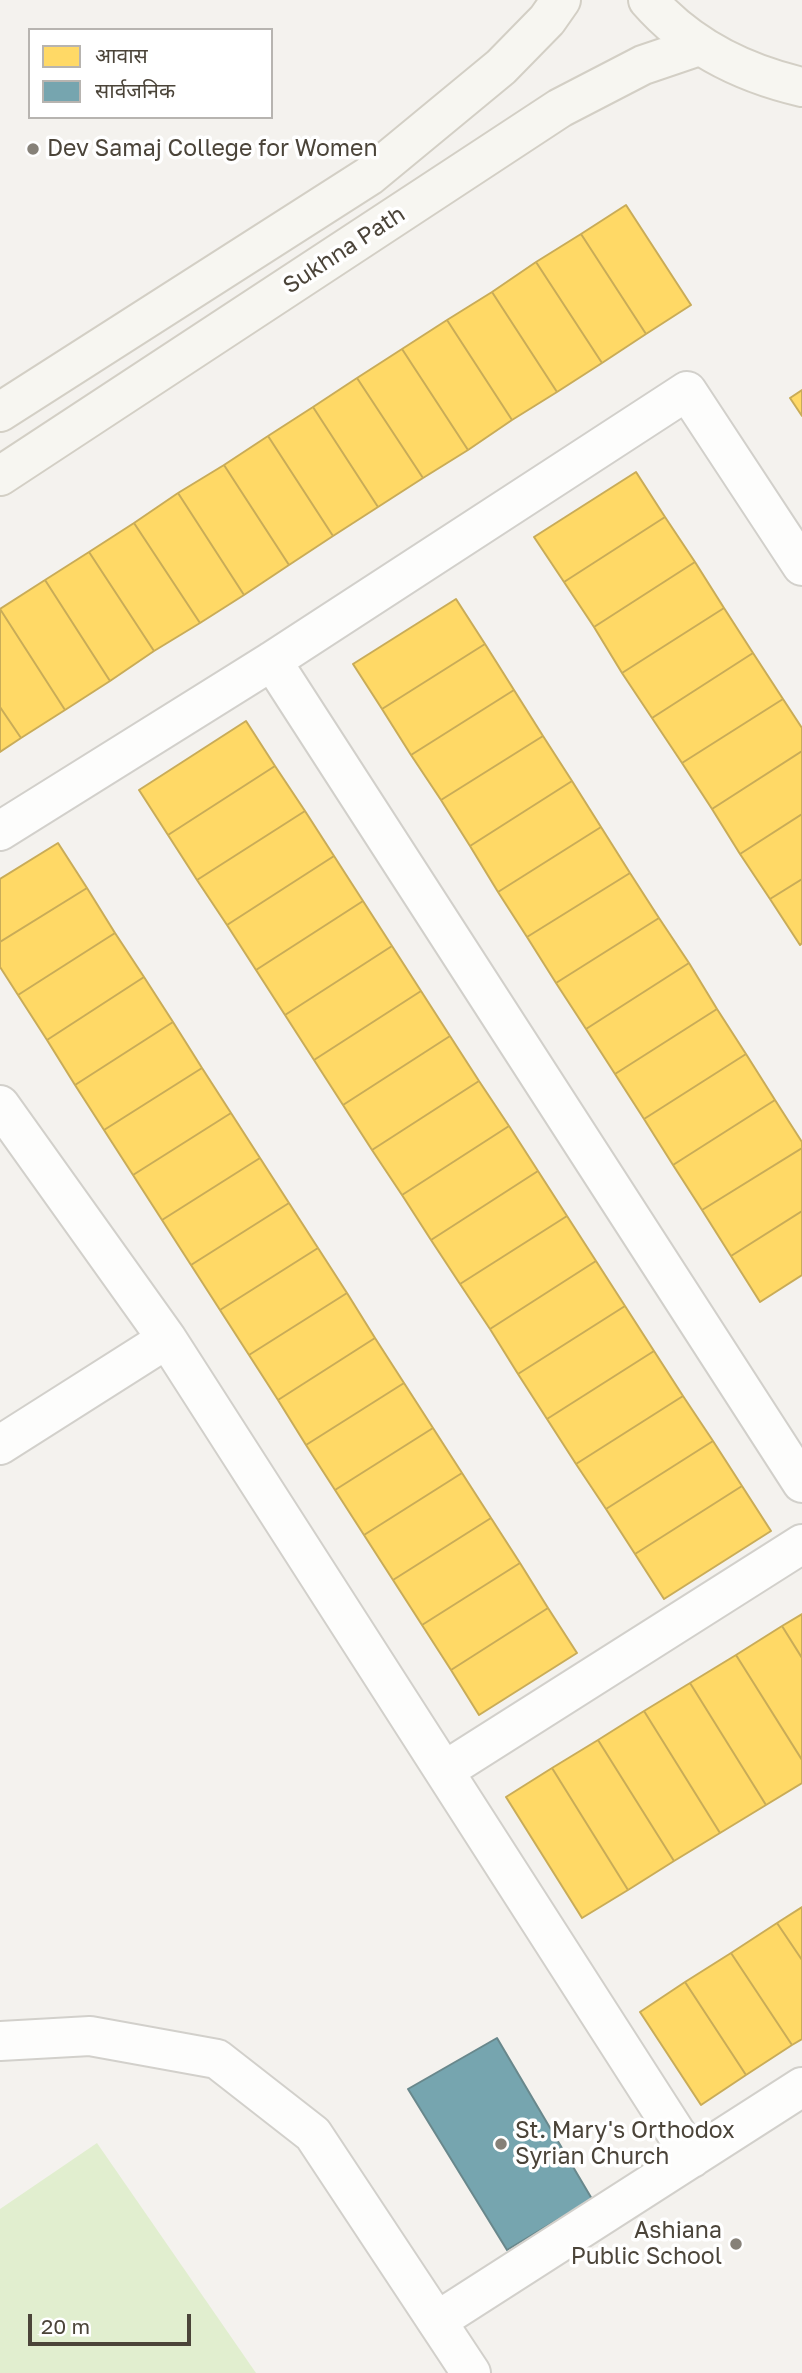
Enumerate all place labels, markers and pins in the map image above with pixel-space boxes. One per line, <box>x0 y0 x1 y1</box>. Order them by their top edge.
place label: Dev Samaj College for Women <box>47 135 378 163</box>
marker: Dev Samaj College for Women <box>25 141 41 157</box>
place label: St. Mary's Orthodox Syrian Church <box>515 2117 735 2171</box>
marker: St. Mary's Orthodox Syrian Church <box>493 2136 509 2152</box>
place label: Ashiana Public School <box>571 2217 722 2271</box>
marker: Ashiana Public School <box>728 2236 744 2252</box>

